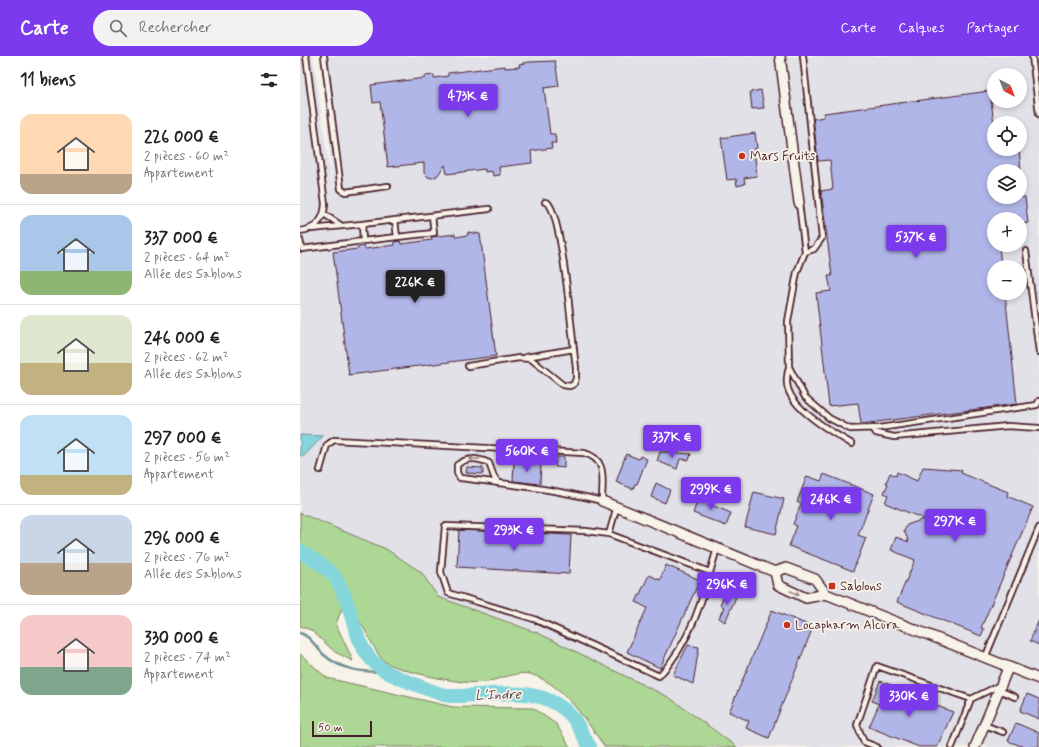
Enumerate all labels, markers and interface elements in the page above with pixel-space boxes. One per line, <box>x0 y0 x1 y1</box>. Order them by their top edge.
search box <box>93 10 373 46</box>
text: Carte <box>20 16 69 41</box>
icon: search <box>107 17 129 39</box>
text: Rechercher <box>139 18 212 38</box>
text: Carte <box>840 19 876 37</box>
text: Calques <box>898 19 944 37</box>
text: Partager <box>966 19 1019 37</box>
north arrow <box>987 68 1027 108</box>
map controls <box>987 68 1027 300</box>
text: 11 biens <box>20 69 76 91</box>
icon: filters <box>258 69 280 91</box>
pin: 473K € <box>435 84 501 118</box>
text: 473K € <box>448 88 488 105</box>
button: locate <box>987 116 1027 156</box>
text: 226 000 € <box>144 126 219 148</box>
icon: home <box>52 130 100 178</box>
text: 2 pièces · 60 m² <box>144 148 229 165</box>
place label: Mars Fruits <box>750 148 816 165</box>
marker: Mars Fruits <box>737 151 747 161</box>
button: layers <box>987 164 1027 204</box>
text: Appartement <box>144 165 214 182</box>
button: + <box>987 212 1027 252</box>
pin: 537K € <box>883 225 949 259</box>
text: 337 000 € <box>144 227 218 249</box>
text: 537K € <box>895 229 937 246</box>
icon: home <box>52 231 100 279</box>
text: 2 pièces · 64 m² <box>144 249 230 266</box>
button: − <box>987 260 1027 300</box>
text: Allée des Sablons <box>144 266 242 283</box>
pin: 226K € <box>382 270 448 304</box>
text: 226K € <box>395 274 435 291</box>
text: 246 000 € <box>144 327 220 349</box>
icon: home <box>52 331 100 379</box>
text: 2 pièces · 62 m² <box>144 349 228 366</box>
text: Allée des Sablons <box>144 366 242 383</box>
pin: 337K € <box>639 425 705 459</box>
text: 297 000 € <box>144 427 222 449</box>
text: 337K € <box>652 429 692 446</box>
icon: home <box>52 431 100 479</box>
pin: 560K € <box>494 439 560 473</box>
text: 560K € <box>505 443 549 460</box>
text: 2 pièces · 56 m² <box>144 449 230 466</box>
one-way arrow <box>467 456 480 462</box>
text: Appartement <box>144 466 214 483</box>
pin: 299K € <box>678 477 744 511</box>
text: 299K € <box>690 481 732 498</box>
pin: 246K € <box>798 487 864 521</box>
text: 246K € <box>810 491 852 508</box>
pin: 297K € <box>922 509 988 543</box>
text: 297K € <box>934 513 976 530</box>
pin: 293K € <box>481 518 547 552</box>
text: 293K € <box>494 522 534 539</box>
text: 296 000 € <box>144 527 220 549</box>
icon: home <box>52 531 100 579</box>
text: 2 pièces · 76 m² <box>144 549 230 566</box>
text: Allée des Sablons <box>144 566 242 583</box>
pin: 296K € <box>694 572 760 606</box>
text: 296K € <box>706 576 748 593</box>
place label: Sablons <box>840 578 882 595</box>
marker: Sablons <box>827 581 837 591</box>
one-way arrow <box>789 590 801 596</box>
place label: Locapharm Alcura <box>795 617 900 634</box>
marker: Locapharm Alcura <box>782 620 792 630</box>
text: 330 000 € <box>144 627 219 649</box>
icon: home <box>52 631 100 679</box>
text: 2 pièces · 74 m² <box>144 649 231 666</box>
text: Appartement <box>144 666 214 683</box>
pin: 330K € <box>876 684 942 718</box>
water label: L'Indre <box>475 686 522 704</box>
text: 330K € <box>889 688 929 705</box>
scale bar <box>312 719 372 738</box>
text: 50 m <box>318 721 343 735</box>

